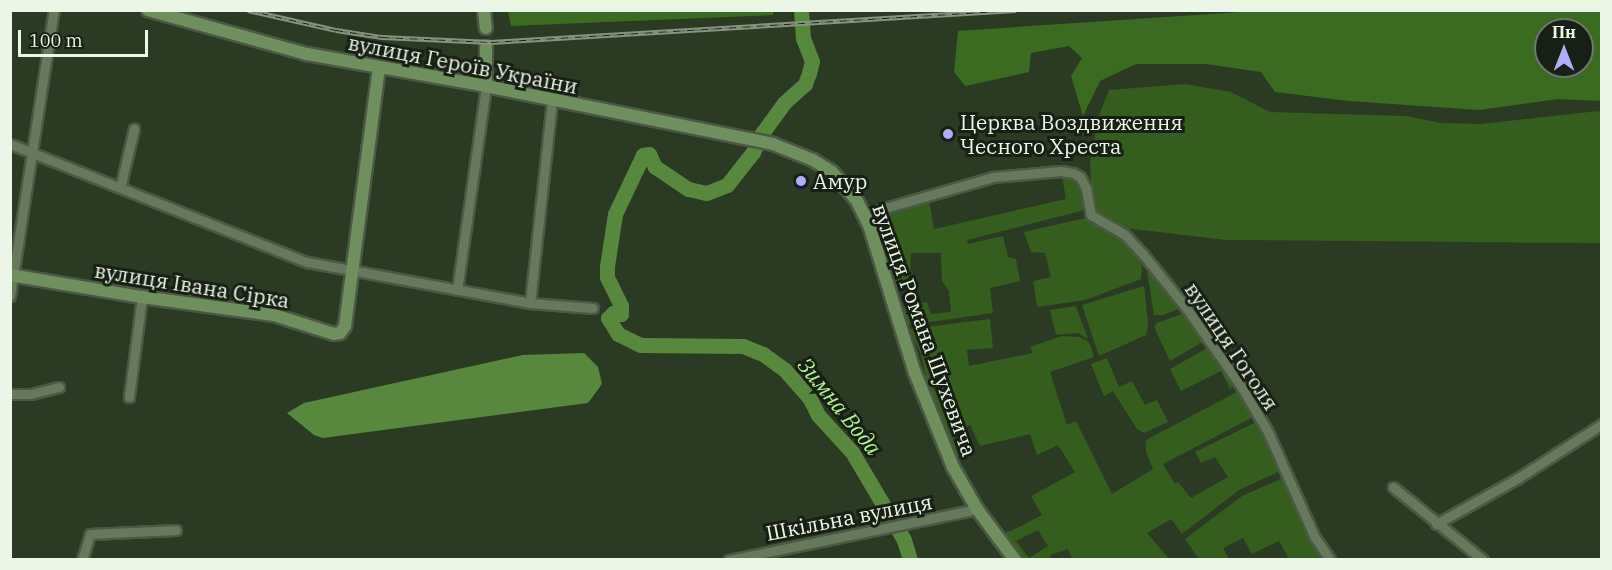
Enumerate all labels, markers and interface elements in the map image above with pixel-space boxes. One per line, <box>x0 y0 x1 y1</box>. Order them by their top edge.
scale bar <box>21 18 152 56</box>
north arrow <box>1534 18 1594 78</box>
text: Пн <box>1552 22 1576 42</box>
text: 100 m <box>29 29 83 52</box>
street label: вулиця Героїв України <box>346 29 580 99</box>
place label: Церква Воздвиження Чесного Хреста <box>960 109 1183 159</box>
marker: Церква Воздвиження Чесного Хреста <box>941 127 955 141</box>
place label: Амур <box>813 168 867 194</box>
marker: Амур <box>794 174 808 188</box>
street label: вулиця Романа Шухевича <box>868 200 982 460</box>
street label: вулиця Івана Сірка <box>93 257 291 313</box>
street label: вулиця Гоголя <box>1180 277 1284 415</box>
water label: Зимна Вода <box>793 352 887 460</box>
street label: Шкільна вулиця <box>764 489 934 545</box>

